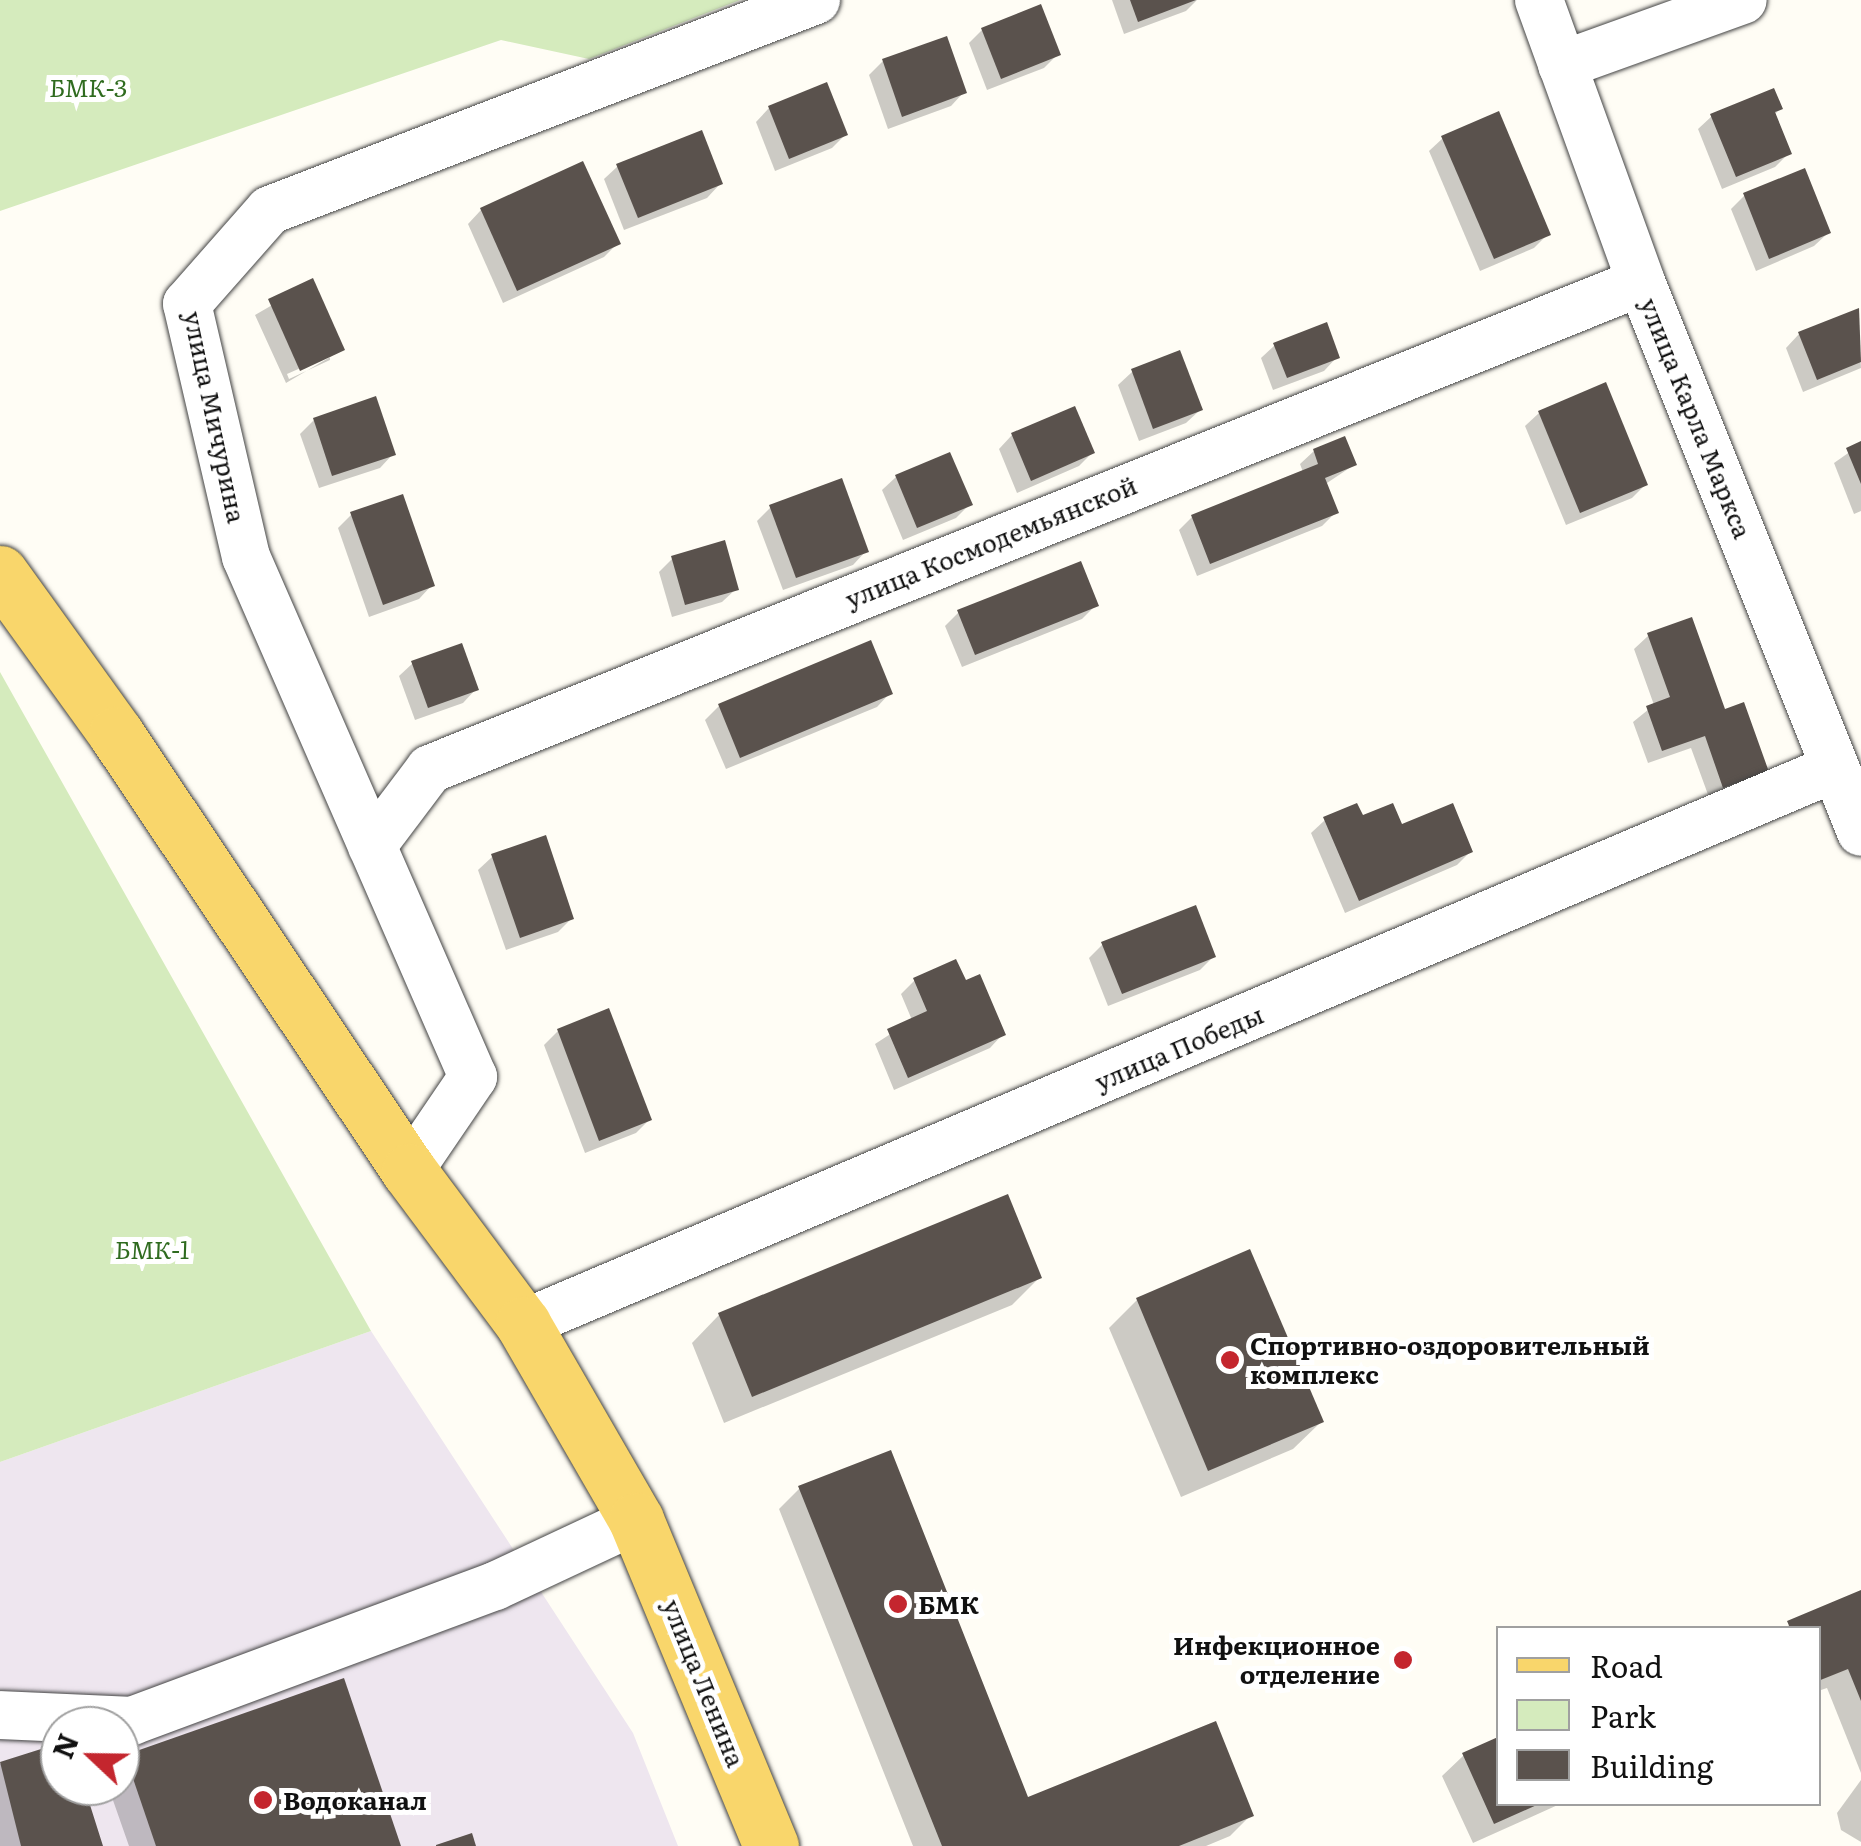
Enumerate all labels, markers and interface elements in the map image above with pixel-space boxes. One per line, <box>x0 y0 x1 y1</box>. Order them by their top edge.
park label: БМК-3 <box>49 72 127 102</box>
street label: улица Карла Маркса <box>1634 293 1758 543</box>
street label: улица Мичурина <box>178 308 252 526</box>
street label: улица Космодемьянской <box>841 470 1141 614</box>
street label: улица Победы <box>1090 999 1268 1097</box>
park label: БМК-1 <box>115 1234 189 1264</box>
place label: Спортивно-оздоровительный комплекс <box>1250 1331 1650 1390</box>
marker: Спортивно-оздоровительный комплекс <box>1219 1349 1241 1371</box>
place label: БМК <box>918 1589 979 1619</box>
marker: БМК <box>887 1593 909 1615</box>
street label: улица Ленина <box>657 1595 751 1771</box>
legend <box>1496 1626 1821 1806</box>
place label: Инфекционное отделение <box>1173 1631 1380 1690</box>
text: Road <box>1590 1643 1663 1687</box>
marker: Инфекционное отделение <box>1390 1647 1416 1673</box>
text: Park <box>1590 1693 1656 1737</box>
north arrow <box>40 1706 140 1806</box>
text: N <box>40 1727 88 1764</box>
text: Building <box>1590 1743 1714 1787</box>
place label: Водоканал <box>283 1785 427 1815</box>
marker: Водоканал <box>252 1789 274 1811</box>

